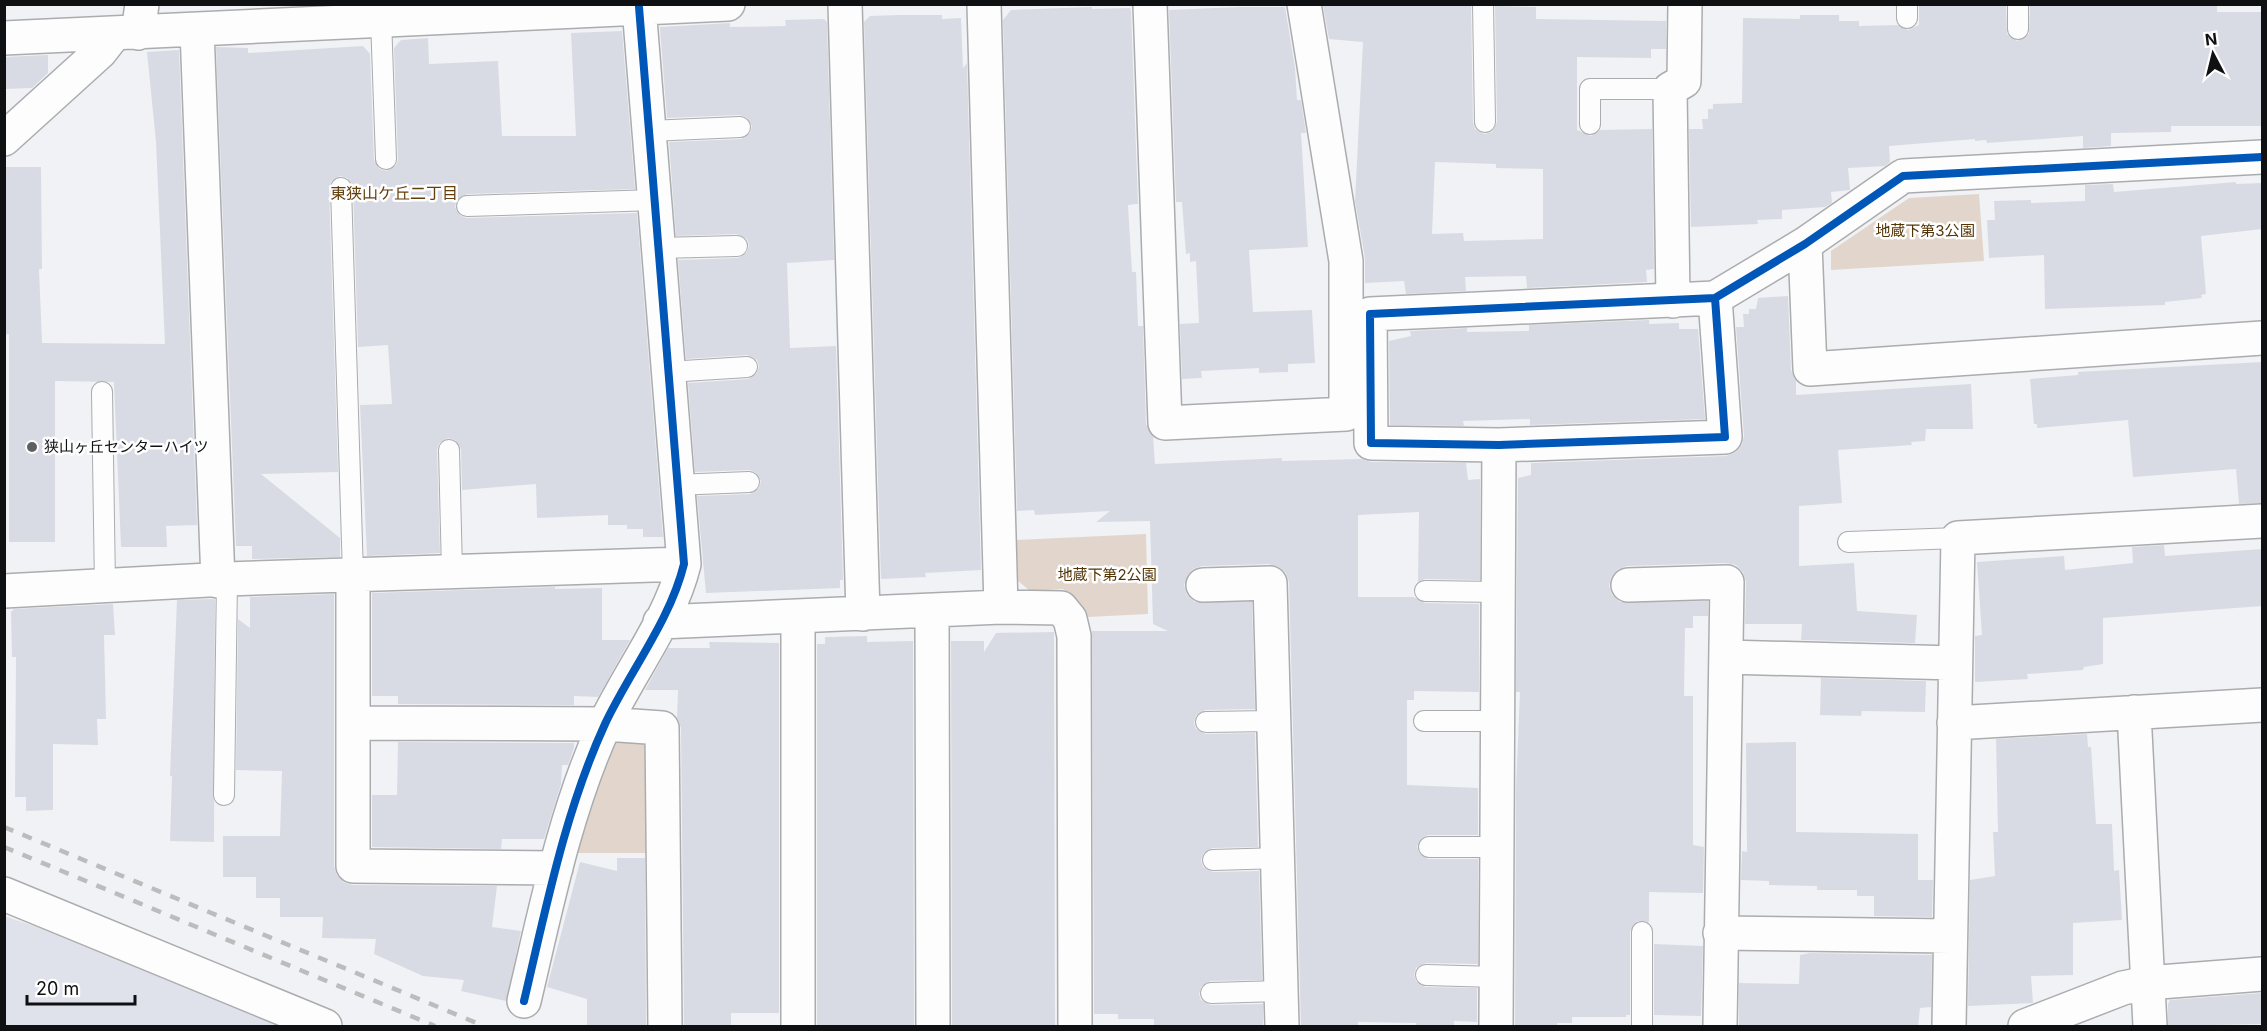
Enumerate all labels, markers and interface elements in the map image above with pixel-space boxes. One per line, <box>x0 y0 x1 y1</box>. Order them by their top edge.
north arrow <box>2183 24 2243 84</box>
text: N <box>2204 28 2218 50</box>
district label: 東狭山ケ丘二丁目 <box>330 183 458 203</box>
park label: 地蔵下第3公園 <box>1875 221 1975 240</box>
place label: 狭山ヶ丘センターハイツ <box>44 437 208 456</box>
marker: 狭山ヶ丘センターハイツ <box>25 440 39 454</box>
park label: 地蔵下第2公園 <box>1057 565 1157 584</box>
scale bar <box>27 968 135 1006</box>
text: 20 m <box>36 978 79 999</box>

